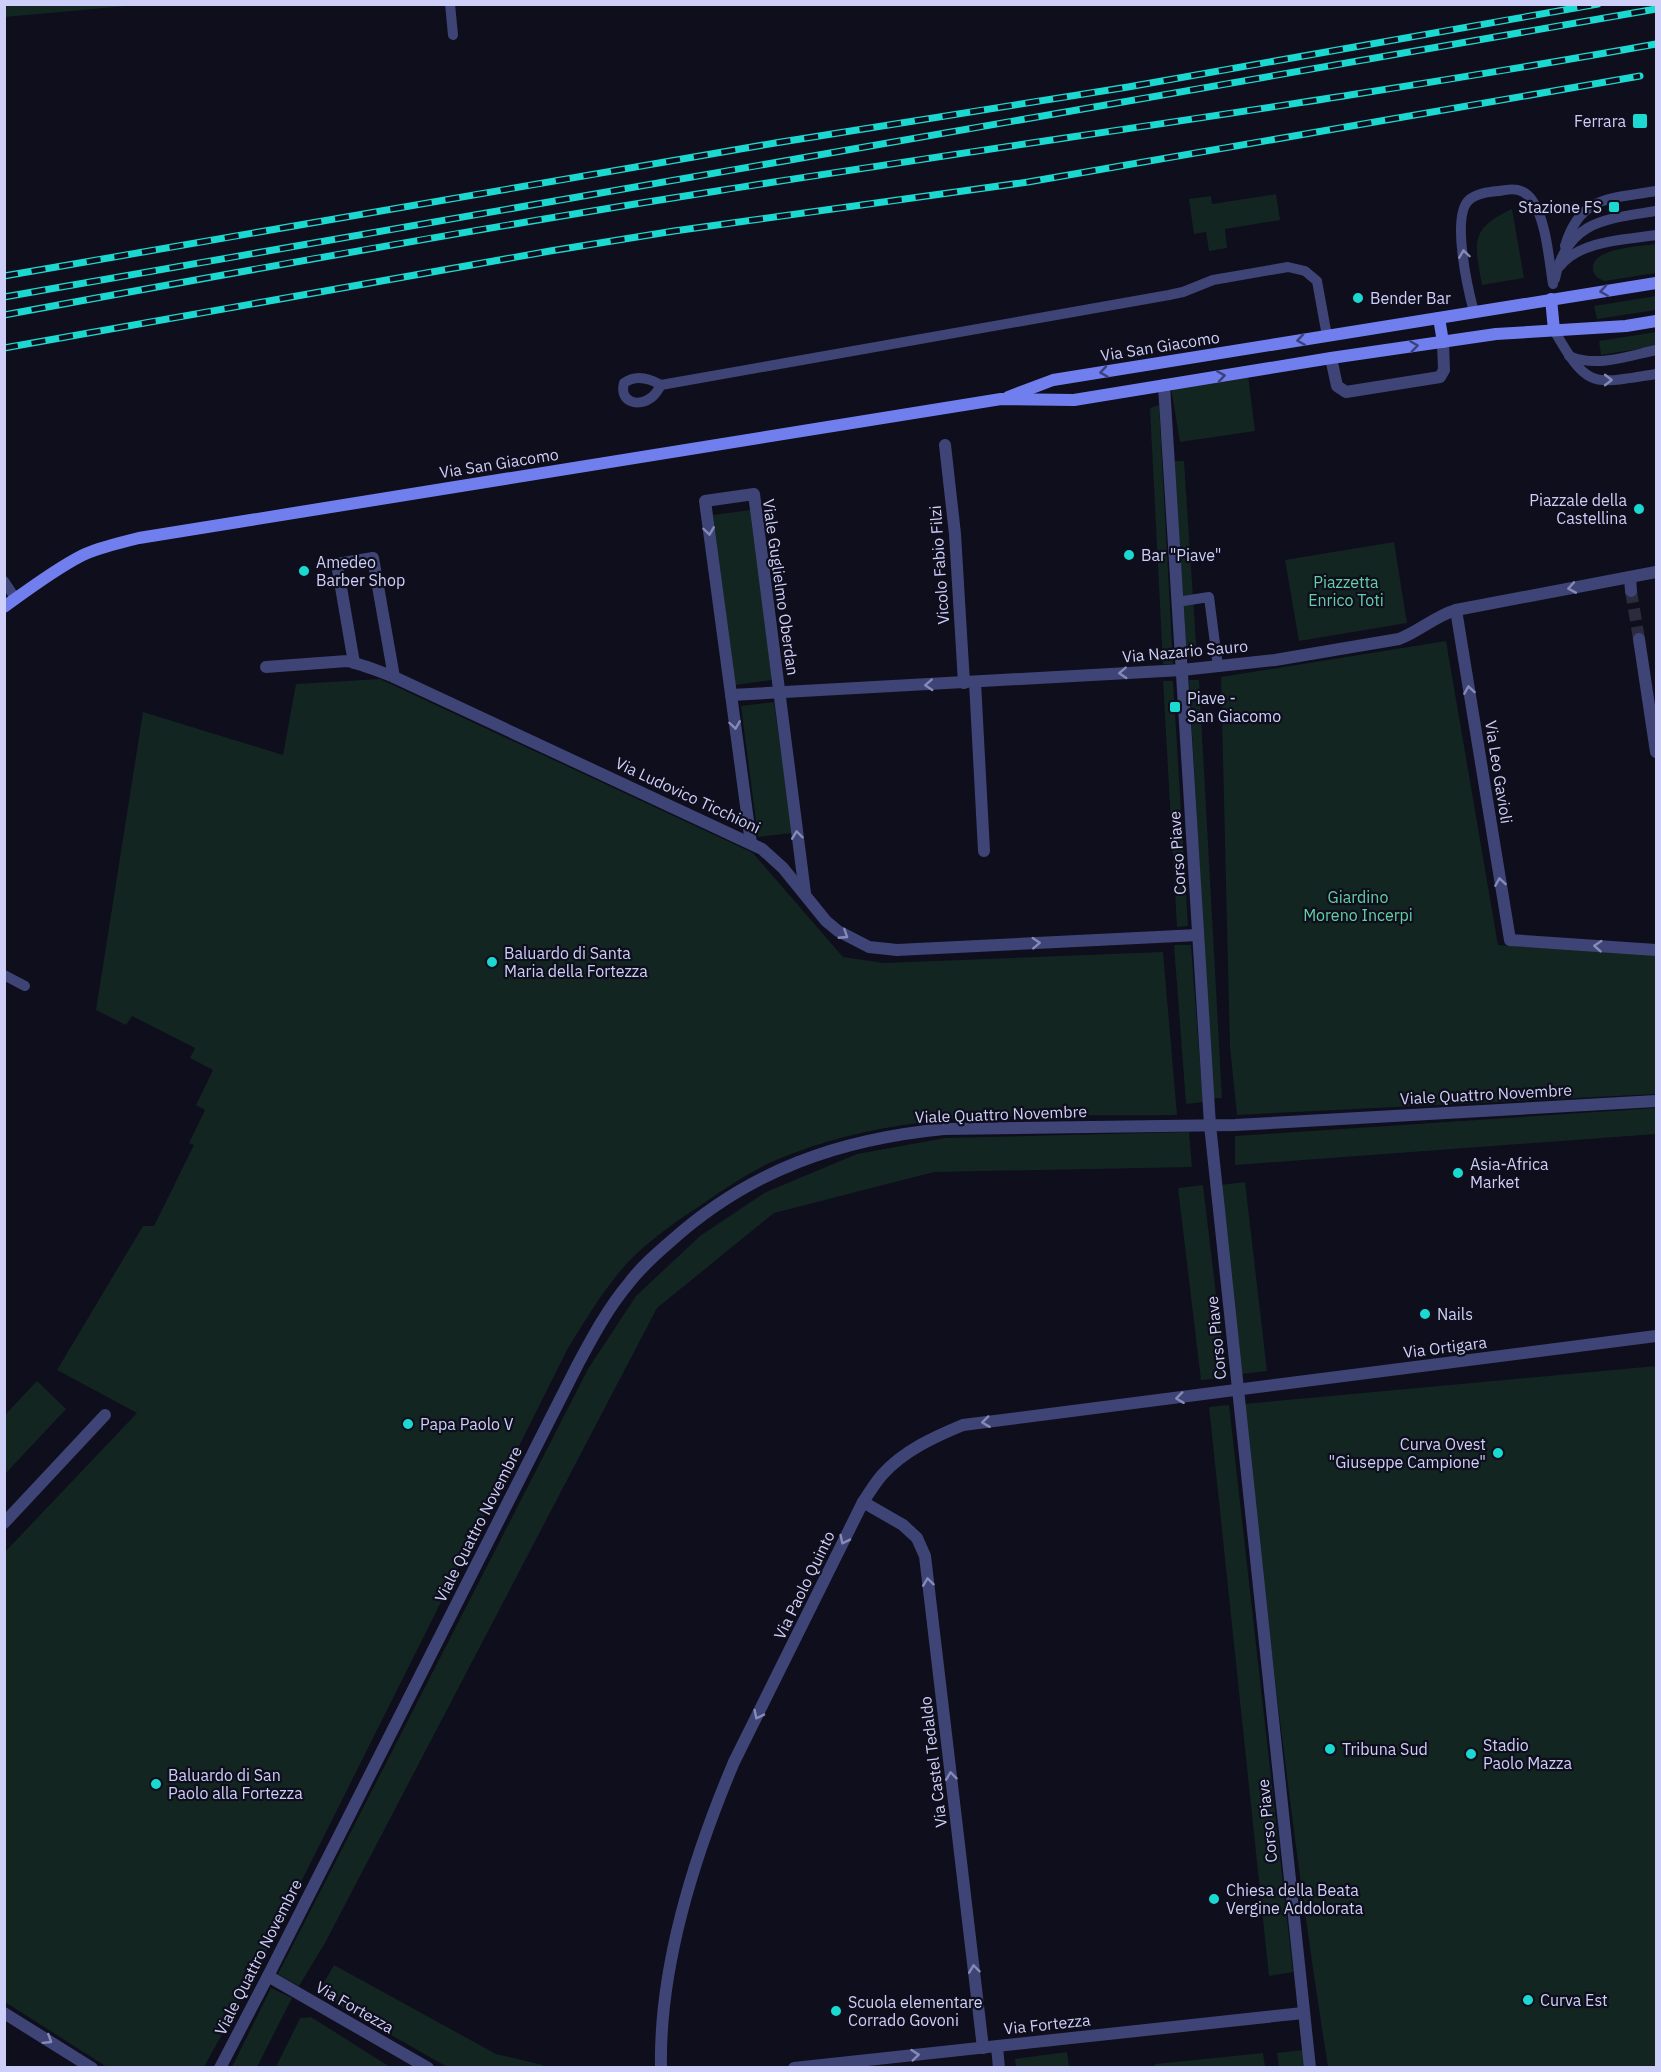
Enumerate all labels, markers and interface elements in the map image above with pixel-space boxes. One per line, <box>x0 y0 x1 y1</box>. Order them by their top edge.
place label: Ferrara <box>1574 111 1626 131</box>
marker: Ferrara <box>1631 112 1649 130</box>
place label: Stazione FS <box>1518 197 1602 217</box>
marker: Stazione FS <box>1607 200 1621 214</box>
one-way arrow <box>1458 250 1470 259</box>
one-way arrow <box>1599 285 1608 297</box>
place label: Bender Bar <box>1370 288 1451 308</box>
marker: Bender Bar <box>1351 291 1365 305</box>
street label: Via San Giacomo <box>1099 327 1221 365</box>
one-way arrow <box>1297 333 1307 346</box>
one-way arrow <box>1409 340 1419 352</box>
one-way arrow <box>1100 365 1110 378</box>
one-way arrow <box>1216 370 1226 383</box>
one-way arrow <box>1604 374 1613 386</box>
street label: Via San Giacomo <box>438 444 560 482</box>
place label: Piazzale della Castellina <box>1529 490 1627 528</box>
street label: Viale Guglielmo Oberdan <box>759 497 803 677</box>
marker: Piazzale della Castellina <box>1632 502 1646 516</box>
street label: Vicolo Fabio Filzi <box>925 505 953 625</box>
one-way arrow <box>702 527 715 536</box>
place label: Bar "Piave" <box>1141 545 1221 565</box>
marker: Bar "Piave" <box>1122 548 1136 562</box>
place label: Amedeo Barber Shop <box>316 552 405 590</box>
marker: Amedeo Barber Shop <box>297 564 311 578</box>
park label: Piazzetta Enrico Toti <box>1308 572 1384 610</box>
one-way arrow <box>1567 582 1577 594</box>
street label: Via Nazario Sauro <box>1121 636 1249 666</box>
one-way arrow <box>1119 667 1128 680</box>
one-way arrow <box>924 678 933 691</box>
one-way arrow <box>1464 685 1476 694</box>
place label: Piave - San Giacomo <box>1187 688 1281 726</box>
marker: Piave - San Giacomo <box>1168 700 1182 714</box>
street label: Via Leo Gavioli <box>1481 719 1517 825</box>
one-way arrow <box>728 720 741 729</box>
street label: Via Ludovico Ticchioni <box>612 753 764 837</box>
street label: Corso Piave <box>1164 810 1190 896</box>
one-way arrow <box>792 830 804 839</box>
one-way arrow <box>1495 878 1507 887</box>
park label: Giardino Moreno Incerpi <box>1303 887 1413 925</box>
one-way arrow <box>838 927 848 939</box>
one-way arrow <box>1031 937 1040 950</box>
one-way arrow <box>1594 940 1603 953</box>
place label: Baluardo di Santa Maria della Fortezza <box>504 943 648 981</box>
marker: Baluardo di Santa Maria della Fortezza <box>485 955 499 969</box>
street label: Viale Quattro Novembre <box>1399 1079 1573 1108</box>
street label: Viale Quattro Novembre <box>915 1101 1088 1127</box>
place label: Asia-Africa Market <box>1470 1154 1549 1192</box>
marker: Asia-Africa Market <box>1451 1166 1465 1180</box>
street label: Corso Piave <box>1202 1295 1230 1381</box>
place label: Nails <box>1437 1304 1473 1324</box>
marker: Nails <box>1418 1307 1432 1321</box>
street label: Via Ortigara <box>1402 1332 1488 1362</box>
one-way arrow <box>1175 1392 1184 1404</box>
place label: Papa Paolo V <box>420 1414 514 1434</box>
one-way arrow <box>981 1416 991 1428</box>
marker: Papa Paolo V <box>401 1417 415 1431</box>
place label: Curva Ovest "Giuseppe Campione" <box>1329 1434 1486 1472</box>
street label: Viale Quattro Novembre <box>430 1443 526 1605</box>
marker: Curva Ovest "Giuseppe Campione" <box>1491 1446 1505 1460</box>
street label: Via Paolo Quinto <box>769 1527 839 1643</box>
one-way arrow <box>840 1534 851 1545</box>
one-way arrow <box>922 1577 935 1586</box>
street label: Via Castel Tedaldo <box>915 1695 951 1829</box>
one-way arrow <box>753 1709 765 1720</box>
place label: Stadio Paolo Mazza <box>1483 1735 1573 1773</box>
place label: Tribuna Sud <box>1342 1739 1428 1759</box>
marker: Tribuna Sud <box>1323 1742 1337 1756</box>
marker: Stadio Paolo Mazza <box>1464 1747 1478 1761</box>
place label: Baluardo di San Paolo alla Fortezza <box>168 1765 303 1803</box>
one-way arrow <box>945 1771 958 1780</box>
marker: Baluardo di San Paolo alla Fortezza <box>149 1777 163 1791</box>
street label: Corso Piave <box>1253 1778 1281 1864</box>
street label: Viale Quattro Novembre <box>210 1876 306 2038</box>
place label: Chiesa della Beata Vergine Addolorata <box>1226 1880 1364 1918</box>
marker: Chiesa della Beata Vergine Addolorata <box>1207 1892 1221 1906</box>
one-way arrow <box>968 1965 980 1974</box>
street label: Via Fortezza <box>312 1977 398 2038</box>
place label: Curva Est <box>1540 1990 1608 2010</box>
place label: Scuola elementare Corrado Govoni <box>848 1992 983 2030</box>
marker: Curva Est <box>1521 1993 1535 2007</box>
marker: Scuola elementare Corrado Govoni <box>829 2004 843 2018</box>
street label: Via Fortezza <box>1003 2009 1092 2039</box>
one-way arrow <box>42 2033 52 2045</box>
one-way arrow <box>910 2049 919 2062</box>

